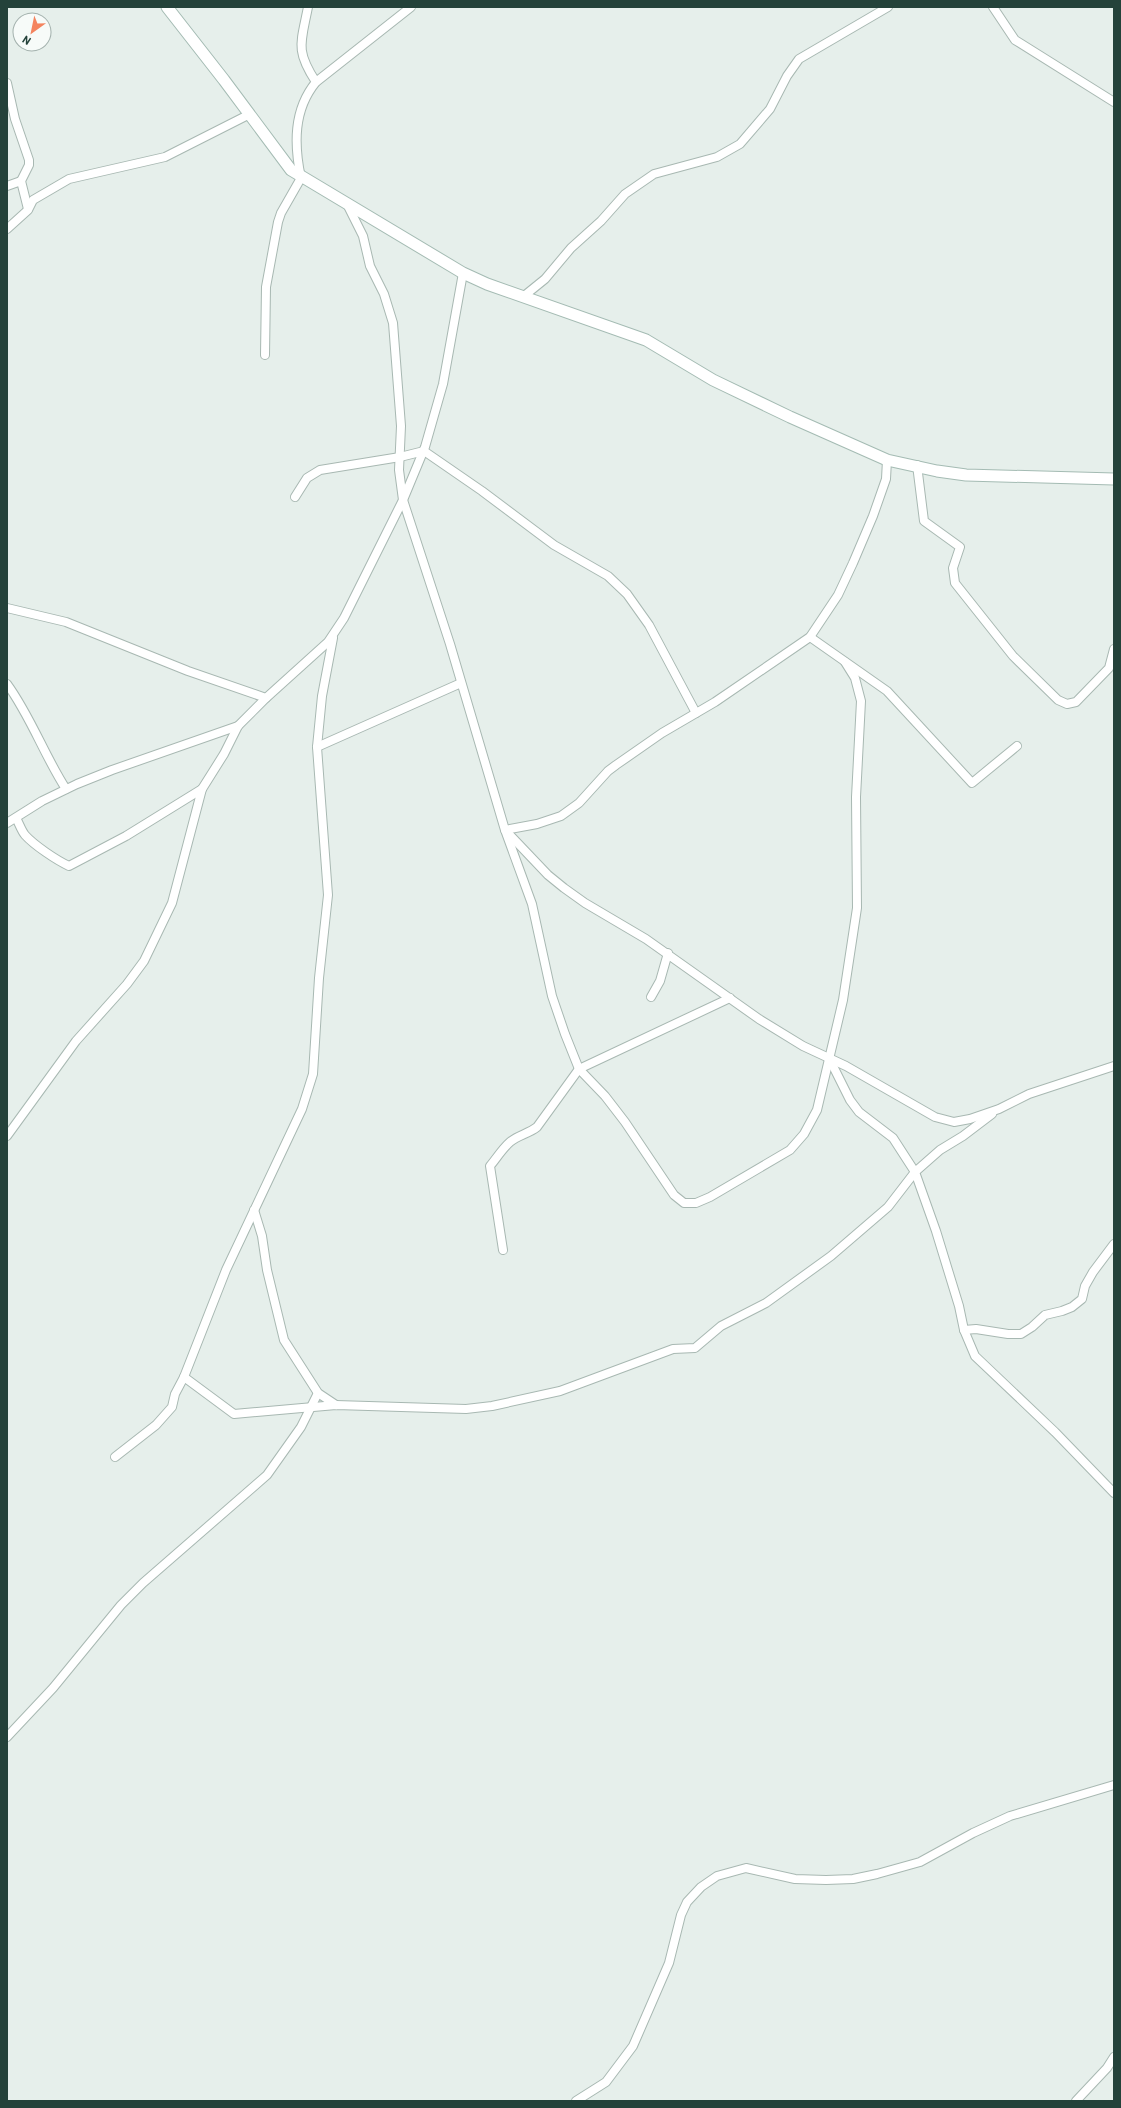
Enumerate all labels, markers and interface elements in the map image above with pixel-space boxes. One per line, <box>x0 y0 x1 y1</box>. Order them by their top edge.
north arrow <box>12 12 52 52</box>
text: N <box>20 33 33 48</box>

